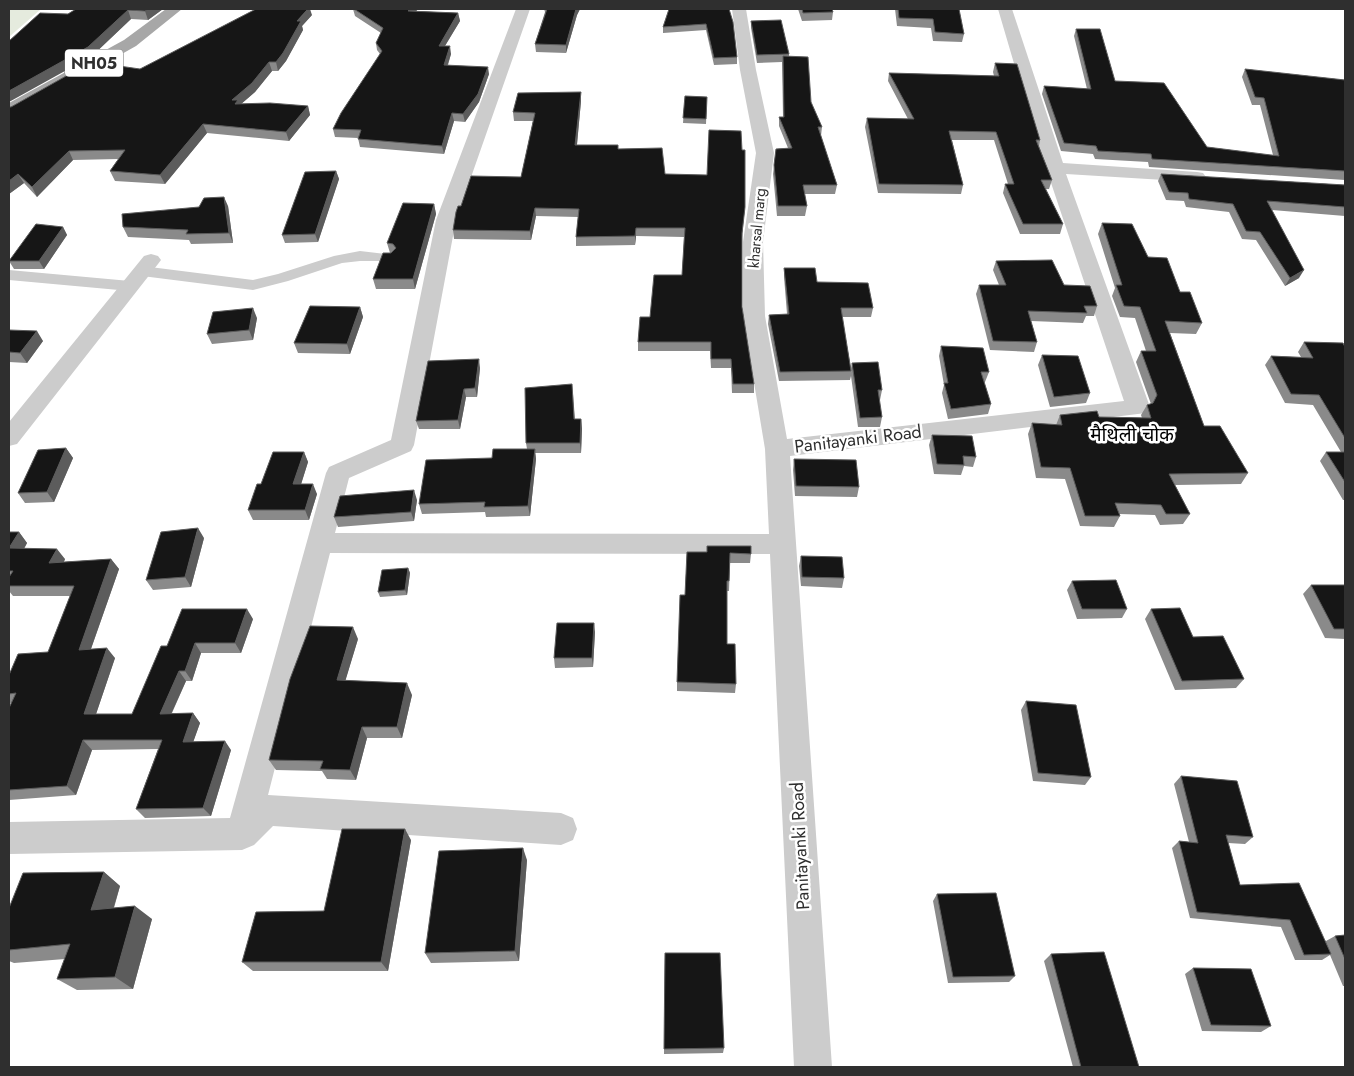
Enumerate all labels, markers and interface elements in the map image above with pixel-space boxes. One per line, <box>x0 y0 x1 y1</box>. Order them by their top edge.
road number: NH05 <box>65 49 123 76</box>
street label: kharsal marg <box>743 187 771 269</box>
street label: Panitayanki Road <box>793 418 923 460</box>
district label: मैथिली चोक <box>1090 421 1174 448</box>
street label: Panitayanki Road <box>784 781 816 911</box>

